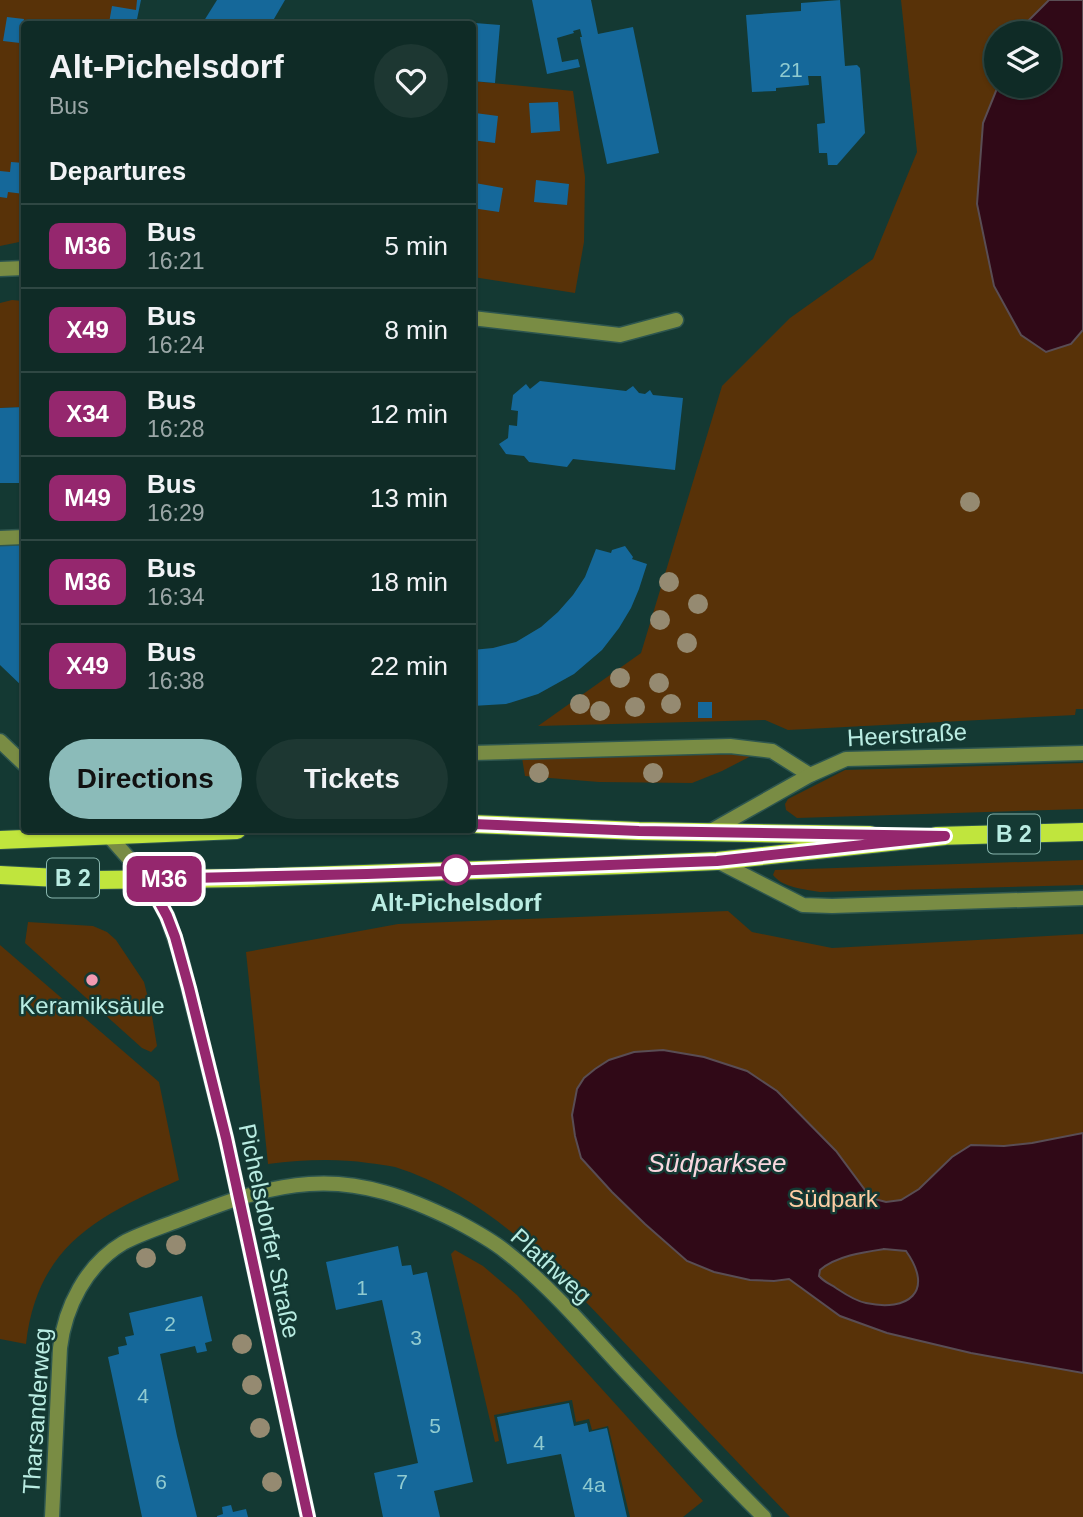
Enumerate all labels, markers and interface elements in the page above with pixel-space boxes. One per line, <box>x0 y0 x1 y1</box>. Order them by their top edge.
map controls <box>984 21 1061 98</box>
button: layers <box>984 21 1061 98</box>
button: heart <box>374 44 448 118</box>
text: Alt-Pichelsdorf <box>49 48 284 85</box>
house number: 21 <box>779 58 803 81</box>
text: Bus <box>49 93 89 119</box>
text: Departures <box>49 156 186 186</box>
text: Bus <box>147 217 196 247</box>
text: 5 min <box>384 231 448 261</box>
text: M36 <box>64 232 111 259</box>
text: 16:21 <box>147 248 205 274</box>
text: Bus <box>147 301 196 331</box>
text: 8 min <box>384 315 448 345</box>
text: X49 <box>66 316 109 343</box>
text: 16:24 <box>147 332 205 358</box>
text: Bus <box>147 385 196 415</box>
text: 12 min <box>370 399 448 429</box>
text: X34 <box>66 400 109 427</box>
text: 16:28 <box>147 416 205 442</box>
text: Bus <box>147 469 196 499</box>
text: 13 min <box>370 483 448 513</box>
text: M49 <box>64 484 111 511</box>
text: 16:29 <box>147 500 205 526</box>
text: Bus <box>147 553 196 583</box>
text: 18 min <box>370 567 448 597</box>
text: M36 <box>64 568 111 595</box>
text: 16:34 <box>147 584 205 610</box>
text: Bus <box>147 637 196 667</box>
text: 22 min <box>370 651 448 681</box>
text: X49 <box>66 652 109 679</box>
text: 16:38 <box>147 668 205 694</box>
street label: Heerstraße <box>846 718 968 751</box>
button: Directions <box>49 739 242 819</box>
button: Tickets <box>256 739 448 819</box>
road number: B 2 <box>988 814 1040 854</box>
marker: Alt-Pichelsdorf <box>441 855 471 885</box>
line badge: M36 <box>124 856 204 902</box>
road number: B 2 <box>47 858 99 898</box>
text: M36 <box>141 865 187 892</box>
place label: Alt-Pichelsdorf <box>371 889 542 916</box>
marker: Keramiksäule <box>84 972 100 988</box>
place label: Keramiksäule <box>19 992 165 1019</box>
street label: Pichelsdorfer Straße <box>234 1121 305 1341</box>
water label: Südparksee <box>648 1148 786 1178</box>
park label: Südpark <box>788 1185 879 1212</box>
street label: Plathweg <box>506 1223 597 1309</box>
house number: 1 <box>356 1276 368 1299</box>
house number: 2 <box>164 1312 176 1335</box>
house number: 3 <box>410 1326 422 1349</box>
street label: Tharsanderweg <box>17 1327 56 1495</box>
house number: 4 <box>137 1384 149 1407</box>
house number: 5 <box>429 1414 441 1437</box>
house number: 4 <box>533 1431 545 1454</box>
house number: 6 <box>155 1470 167 1493</box>
house number: 7 <box>396 1470 408 1493</box>
house number: 4a <box>582 1473 606 1496</box>

